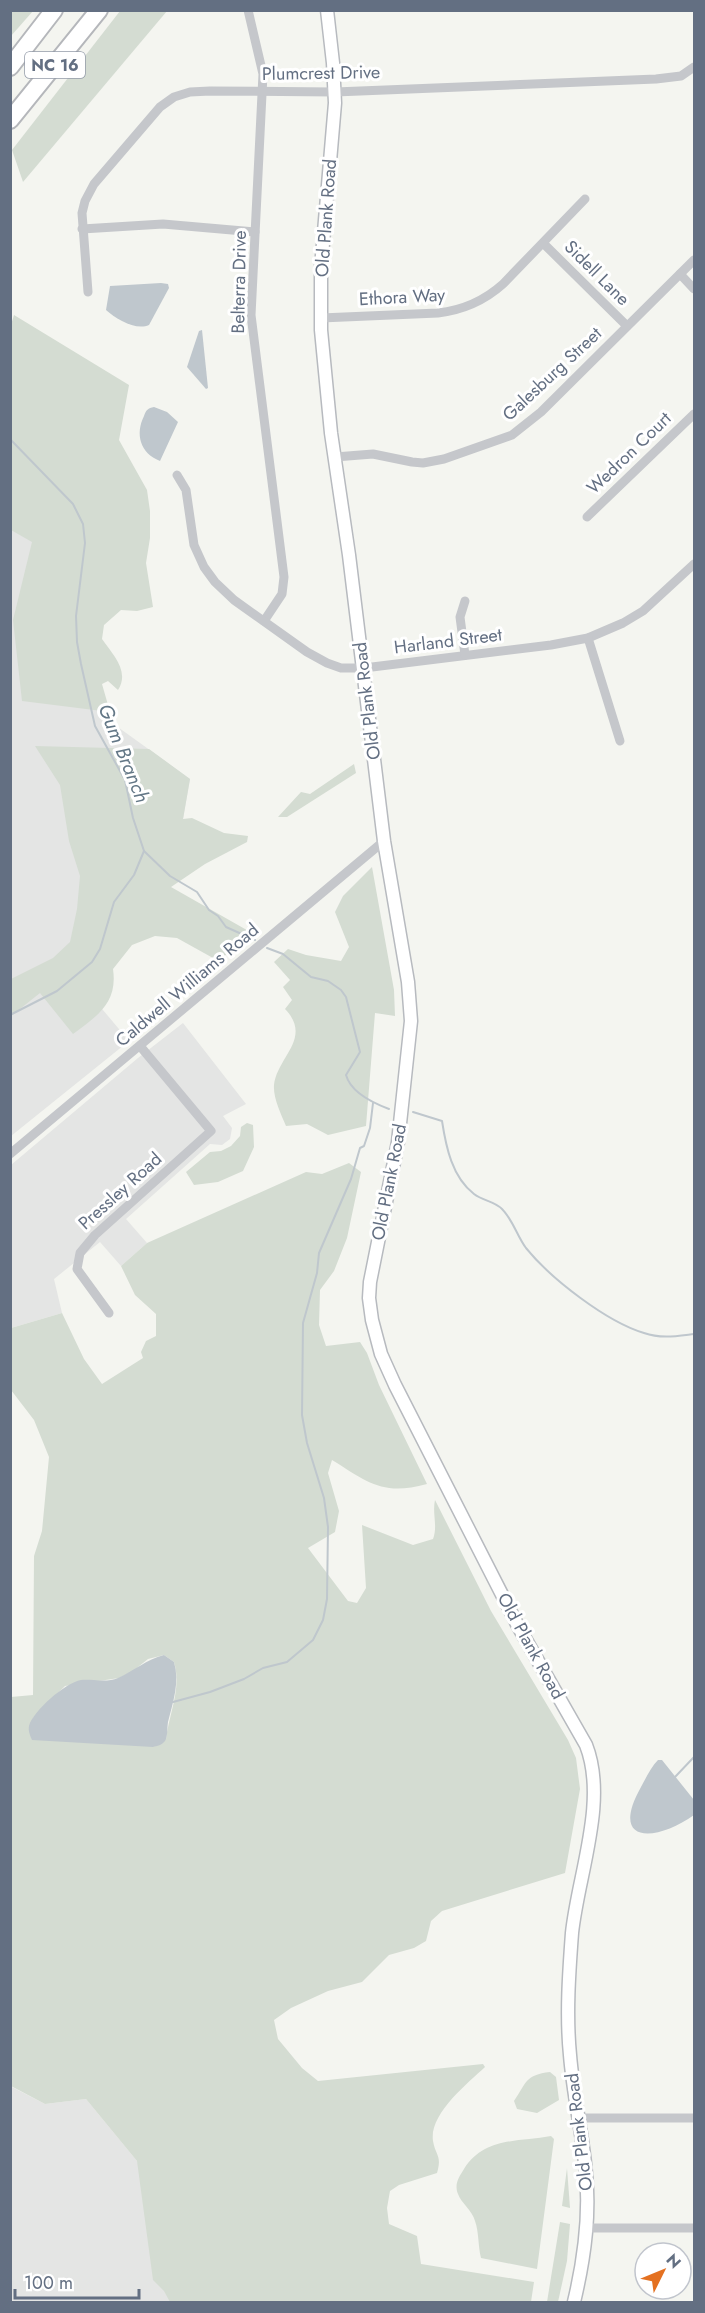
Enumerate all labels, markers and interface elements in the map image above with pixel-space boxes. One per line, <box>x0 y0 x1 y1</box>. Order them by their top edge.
road number: NC 16 <box>25 52 85 78</box>
street label: Plumcrest Drive <box>262 59 380 87</box>
street label: Old Plank Road <box>309 158 343 278</box>
street label: Belterra Drive <box>225 230 253 334</box>
street label: Sidell Lane <box>558 234 636 312</box>
street label: Ethora Way <box>358 282 446 312</box>
street label: Galesburg Street <box>497 321 608 427</box>
street label: Wedron Court <box>581 405 678 500</box>
street label: Harland Street <box>393 621 504 661</box>
street label: Old Plank Road <box>347 641 387 761</box>
water label: Gum Branch <box>91 699 157 807</box>
street label: Caldwell Williams Road <box>110 917 264 1053</box>
street label: Old Plank Road <box>365 1121 413 1243</box>
street label: Pressley Road <box>72 1146 168 1236</box>
street label: Old Plank Road <box>491 1588 571 1704</box>
street label: Old Plank Road <box>559 2072 599 2192</box>
north arrow <box>633 2241 693 2301</box>
text: N <box>661 2249 686 2274</box>
scale bar <box>15 2262 140 2300</box>
text: 100 m <box>24 2270 73 2296</box>

